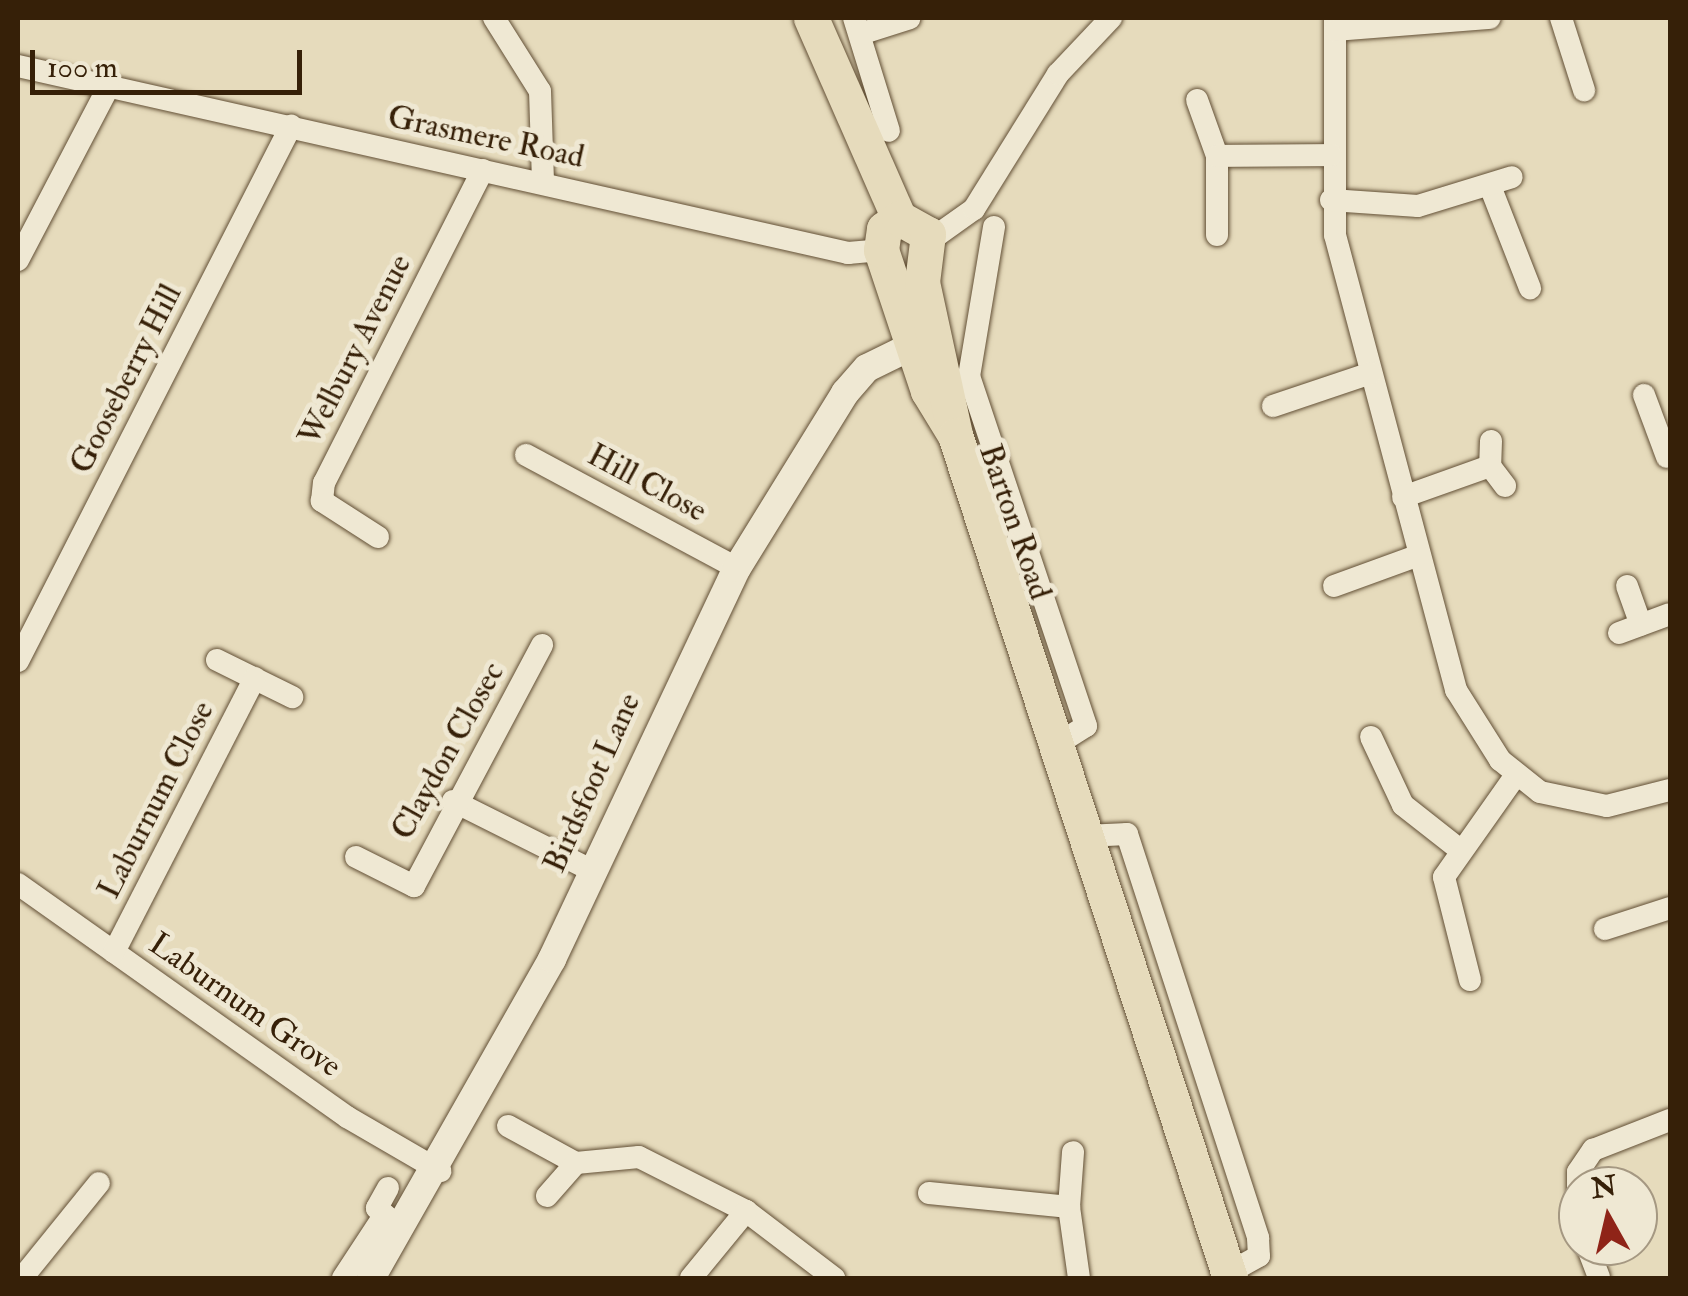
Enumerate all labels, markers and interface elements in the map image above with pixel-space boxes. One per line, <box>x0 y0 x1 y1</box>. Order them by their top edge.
scale bar <box>35 30 308 92</box>
text: 100 m <box>47 49 118 86</box>
street label: Grasmere Road <box>384 97 588 177</box>
street label: Welbury Avenue <box>291 248 419 452</box>
street label: Gooseberry Hill <box>62 278 190 480</box>
street label: Hill Close <box>581 436 713 530</box>
street label: Barton Road <box>971 439 1059 605</box>
street label: Claydon Closec <box>384 656 512 846</box>
street label: Birdsfoot Lane <box>535 687 649 879</box>
street label: Laburnum Close <box>90 695 222 905</box>
street label: Laburnum Grove <box>142 925 348 1085</box>
north arrow <box>1558 1166 1658 1266</box>
text: N <box>1589 1169 1619 1207</box>

